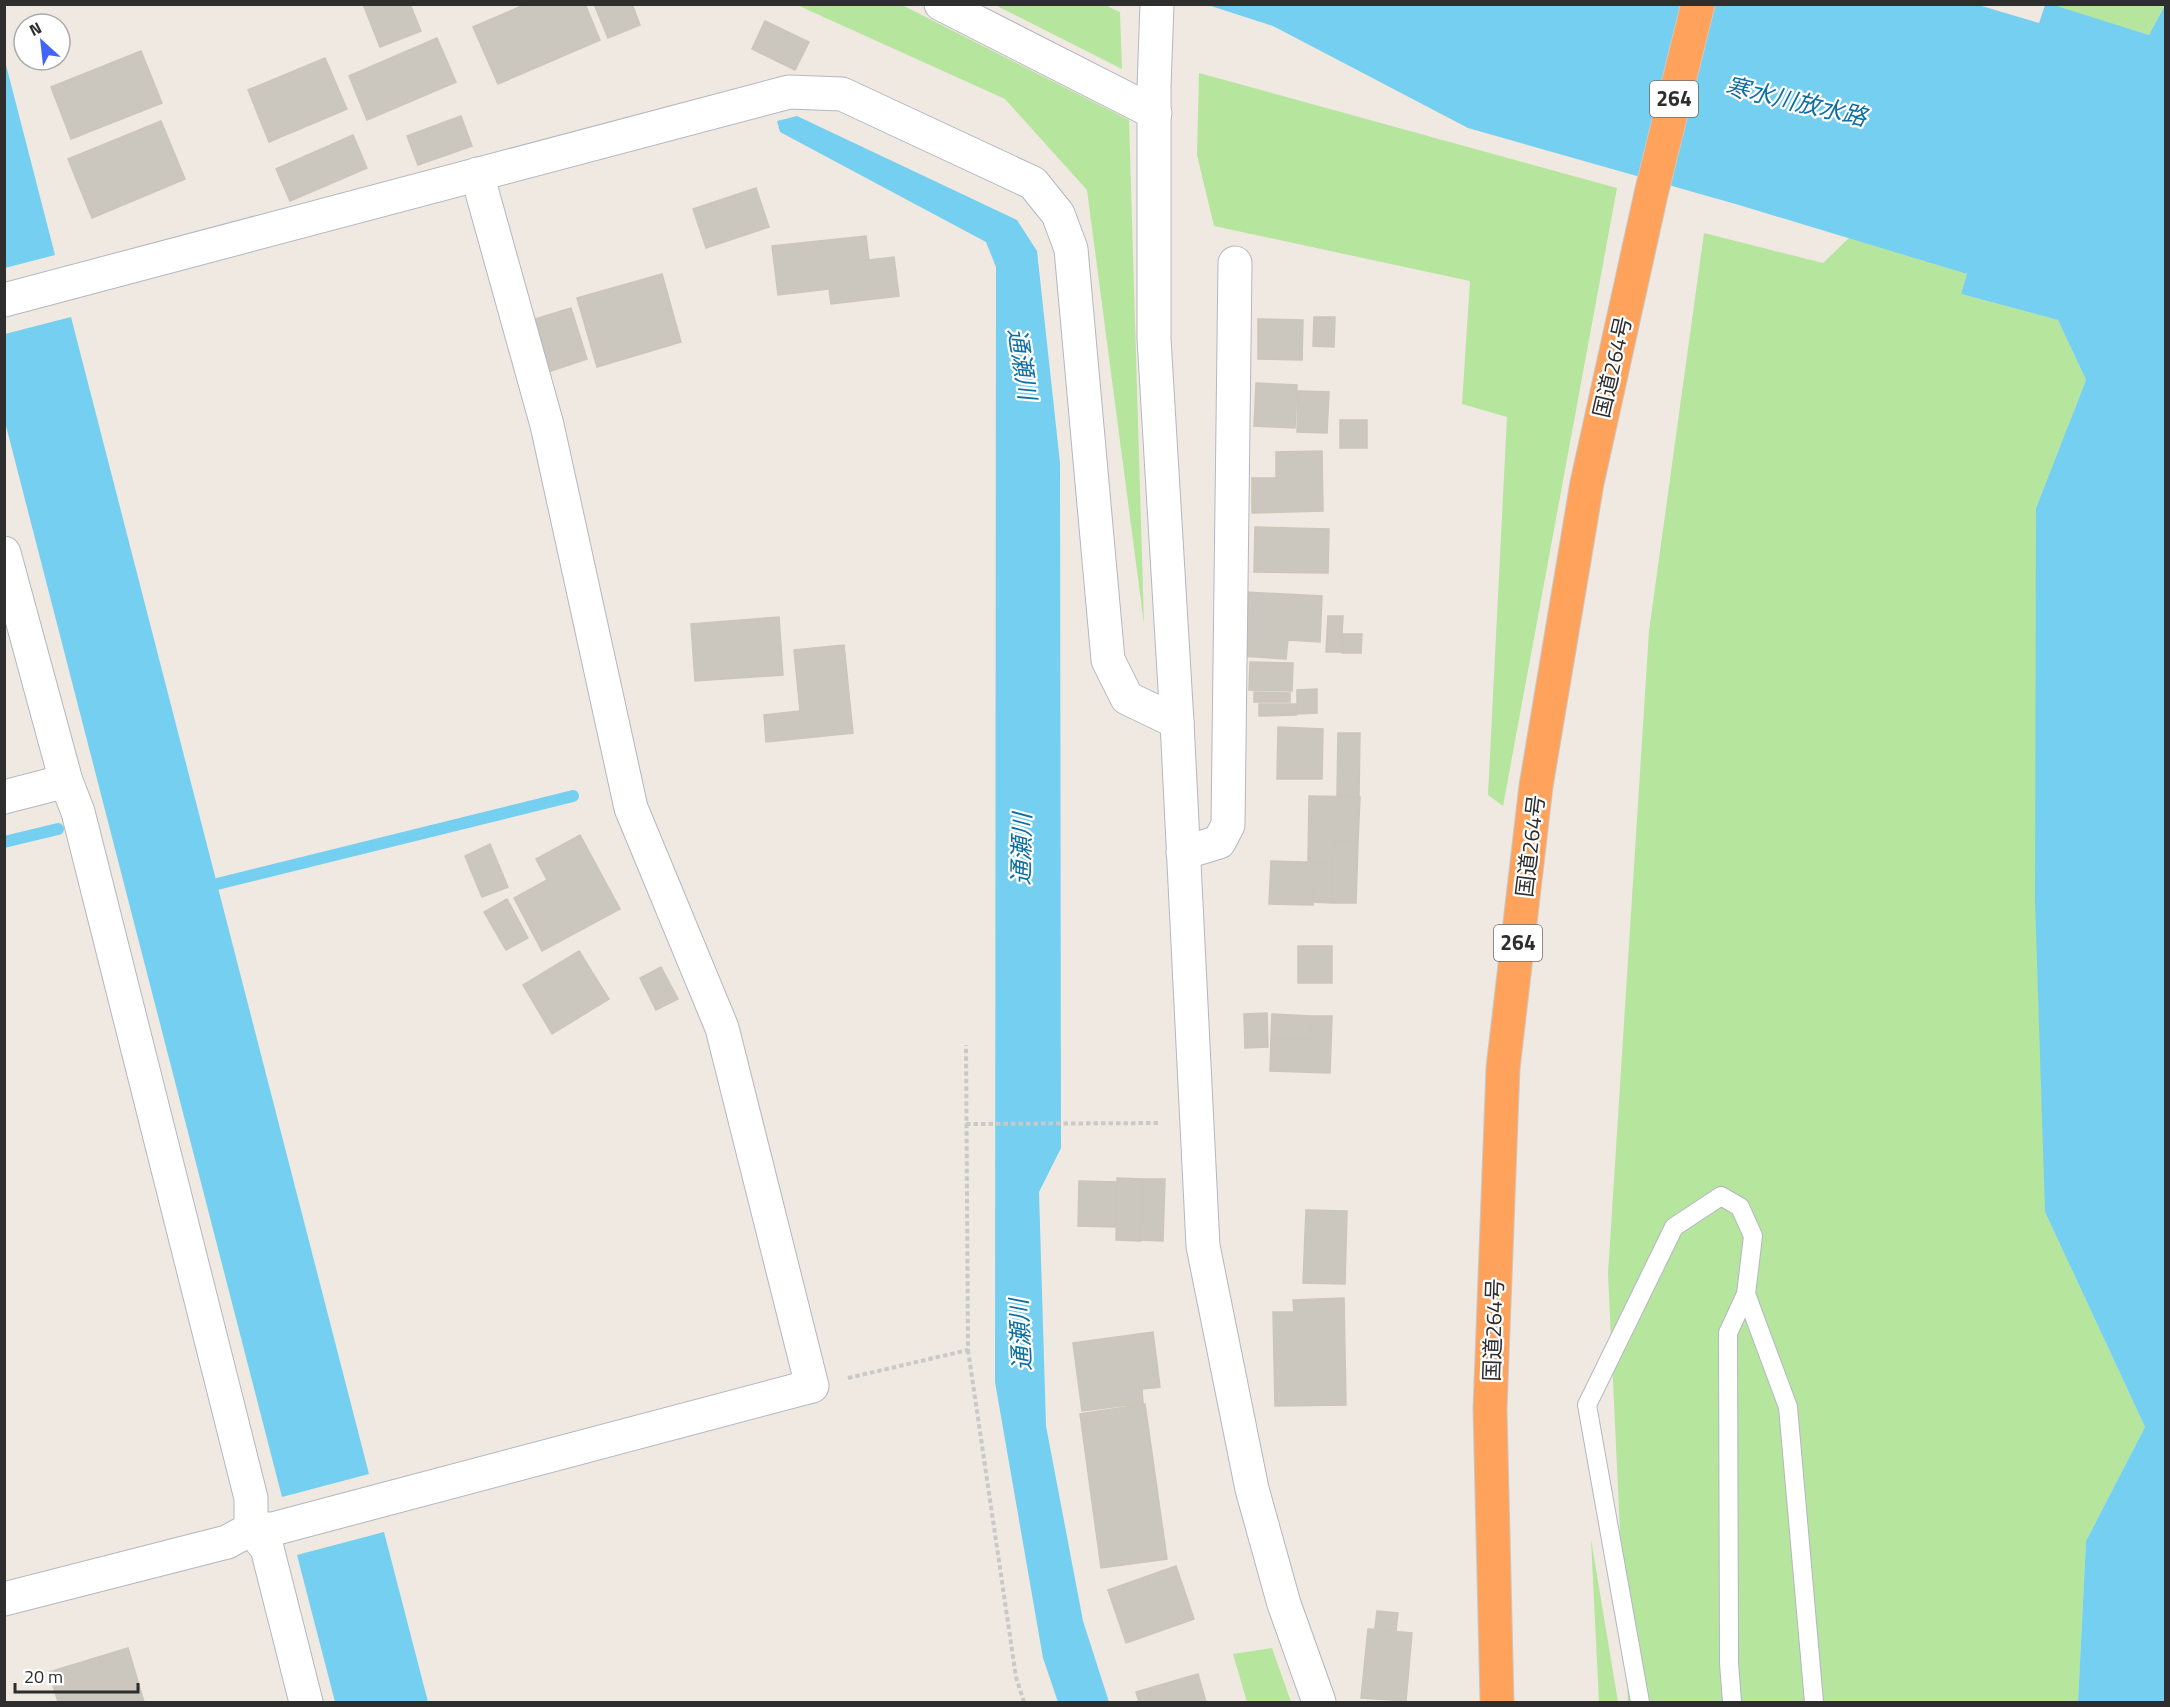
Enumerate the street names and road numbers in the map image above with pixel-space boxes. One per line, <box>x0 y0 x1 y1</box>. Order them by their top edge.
road number: 264 <box>1650 81 1698 117</box>
street label: 国道264号 <box>1584 313 1640 421</box>
street label: 国道264号 <box>1507 793 1553 899</box>
road number: 264 <box>1494 925 1542 961</box>
street label: 国道264号 <box>1474 1278 1512 1382</box>

